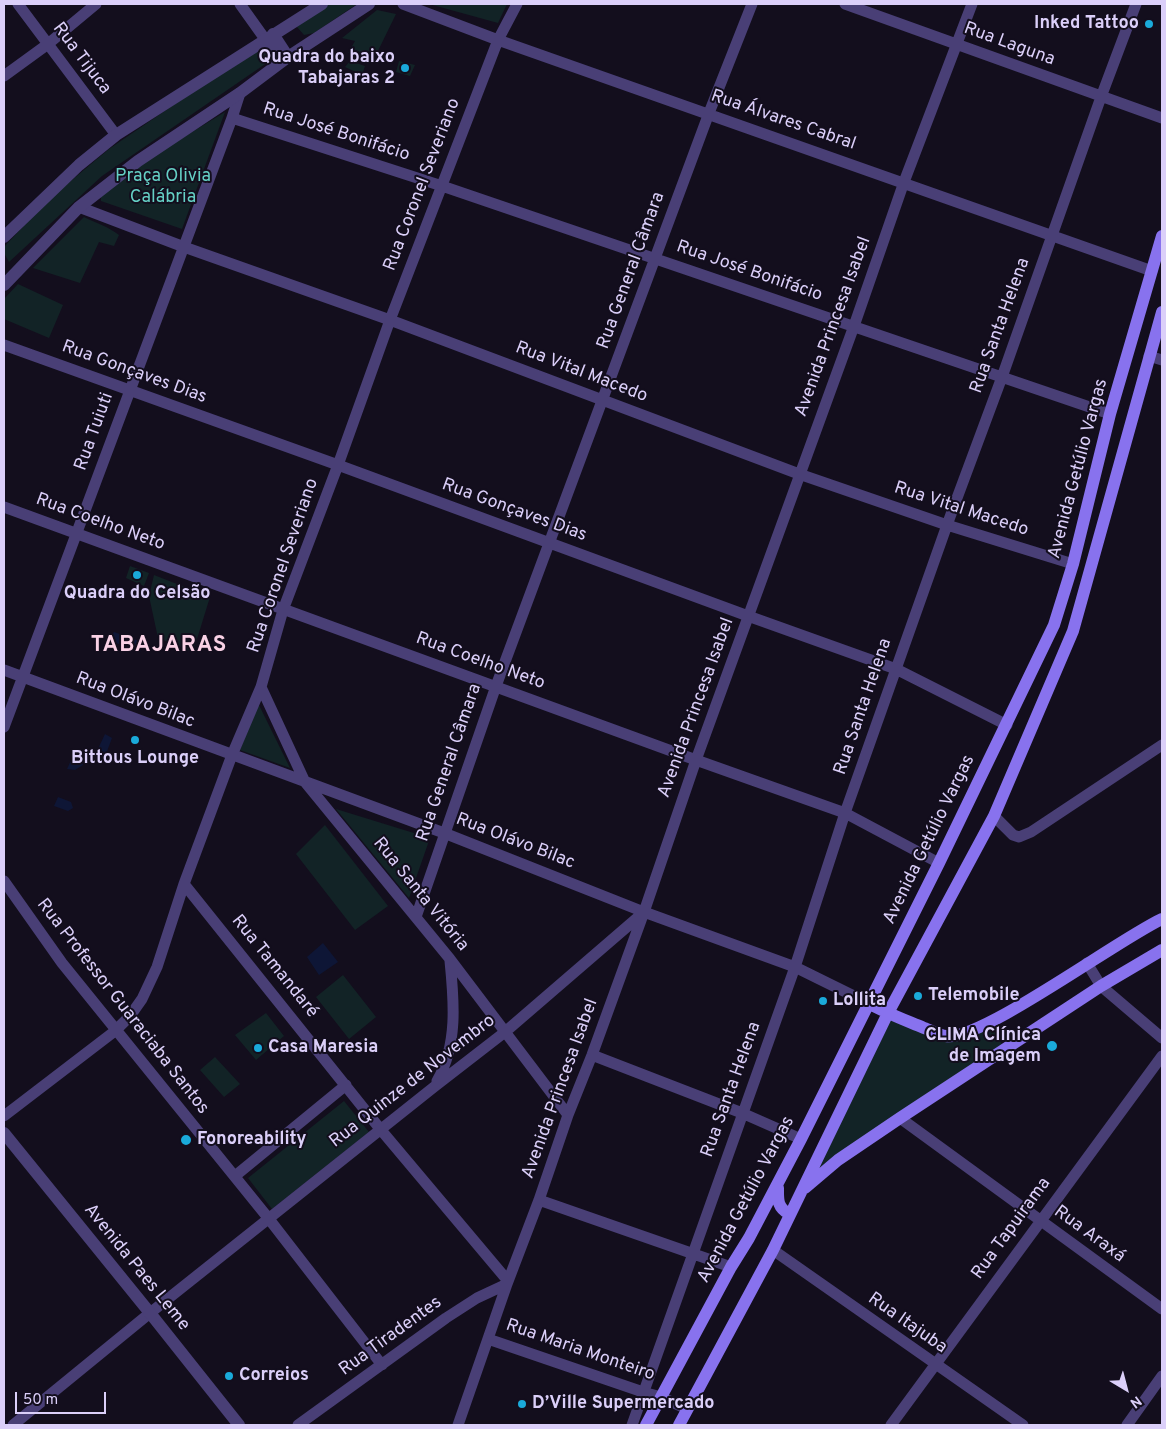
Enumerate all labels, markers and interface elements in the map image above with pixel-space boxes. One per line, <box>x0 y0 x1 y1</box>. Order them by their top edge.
place label: Inked Tattoo <box>1034 13 1139 35</box>
marker: Inked Tattoo <box>1143 18 1155 30</box>
street label: Rua Tijuca <box>47 19 115 99</box>
street label: Rua Laguna <box>960 19 1058 71</box>
place label: Quadra do baixo Tabajaras 2 <box>258 47 395 90</box>
marker: Quadra do baixo Tabajaras 2 <box>399 62 411 74</box>
street label: Rua Álvares Cabral <box>708 86 858 156</box>
street label: Rua Coronel Severiano <box>380 96 466 274</box>
street label: Rua José Bonifácio <box>260 99 412 167</box>
park label: Praça Olivia Calábria <box>115 166 211 208</box>
street label: Rua General Câmara <box>594 190 670 352</box>
street label: Avenida Princesa Isabel <box>791 234 877 420</box>
street label: Rua José Bonifácio <box>673 237 825 307</box>
street label: Rua Santa Helena <box>966 255 1036 397</box>
street label: Rua Gonçaves Dias <box>59 337 209 409</box>
street label: Rua Vital Macedo <box>512 338 650 408</box>
street label: Avenida Getúlio Vargas <box>1045 377 1113 561</box>
street label: Rua Tuiuti <box>71 390 119 474</box>
street label: Rua Gonçaves Dias <box>439 475 589 547</box>
street label: Rua Coronel Severiano <box>244 476 324 656</box>
street label: Rua Vital Macedo <box>891 478 1031 542</box>
street label: Rua Coelho Neto <box>33 490 167 556</box>
marker: Quadra do Celsão <box>131 569 143 581</box>
place label: Quadra do Celsão <box>64 583 210 605</box>
street label: Avenida Princesa Isabel <box>654 615 740 801</box>
street label: Rua Coelho Neto <box>413 629 547 695</box>
district label: TABAJARAS <box>90 634 228 660</box>
street label: Rua Santa Helena <box>831 636 897 778</box>
street label: Rua Olávo Bilac <box>72 668 198 734</box>
street label: Rua General Câmara <box>413 681 487 845</box>
marker: Bittous Lounge <box>129 734 141 746</box>
place label: Bittous Lounge <box>71 748 199 770</box>
street label: Avenida Getúlio Vargas <box>880 752 980 928</box>
street label: Rua Olávo Bilac <box>452 809 578 875</box>
street label: Rua Santa Vitória <box>367 834 473 956</box>
street label: Rua Professor Guaraciaba Santos <box>31 895 213 1119</box>
street label: Rua Tamandaré <box>226 911 322 1023</box>
place label: Telemobile <box>928 985 1019 1007</box>
place label: Lollita <box>833 990 886 1012</box>
marker: Telemobile <box>912 990 924 1002</box>
marker: Lollita <box>817 995 829 1007</box>
street label: Avenida Princesa Isabel <box>518 996 604 1182</box>
street label: Rua Quinze de Novembro <box>326 1011 500 1153</box>
street label: Rua Santa Helena <box>697 1019 767 1161</box>
place label: CLIMA Clínica de Imagem <box>925 1025 1041 1068</box>
place label: Casa Maresia <box>268 1037 378 1059</box>
marker: CLIMA Clínica de Imagem <box>1045 1039 1059 1053</box>
marker: Casa Maresia <box>252 1042 264 1054</box>
street label: Avenida Getúlio Vargas <box>694 1113 800 1287</box>
place label: Fonoreability <box>197 1129 307 1151</box>
marker: Fonoreability <box>179 1133 193 1147</box>
street label: Rua Tapuirama <box>968 1174 1056 1284</box>
street label: Avenida Paes Leme <box>78 1200 194 1336</box>
street label: Rua Araxá <box>1049 1202 1129 1268</box>
street label: Rua Itajuba <box>863 1289 951 1359</box>
street label: Rua Tiradentes <box>335 1293 447 1381</box>
street label: Rua Maria Monteiro <box>503 1315 657 1387</box>
north arrow <box>1101 1364 1151 1414</box>
place label: Correios <box>239 1365 309 1387</box>
marker: Correios <box>223 1370 235 1382</box>
scale bar <box>18 1382 109 1414</box>
text: 50 m <box>23 1391 58 1410</box>
text: N <box>1126 1392 1144 1411</box>
place label: D’Ville Supermercado <box>532 1393 715 1415</box>
marker: D’Ville Supermercado <box>516 1398 528 1410</box>

